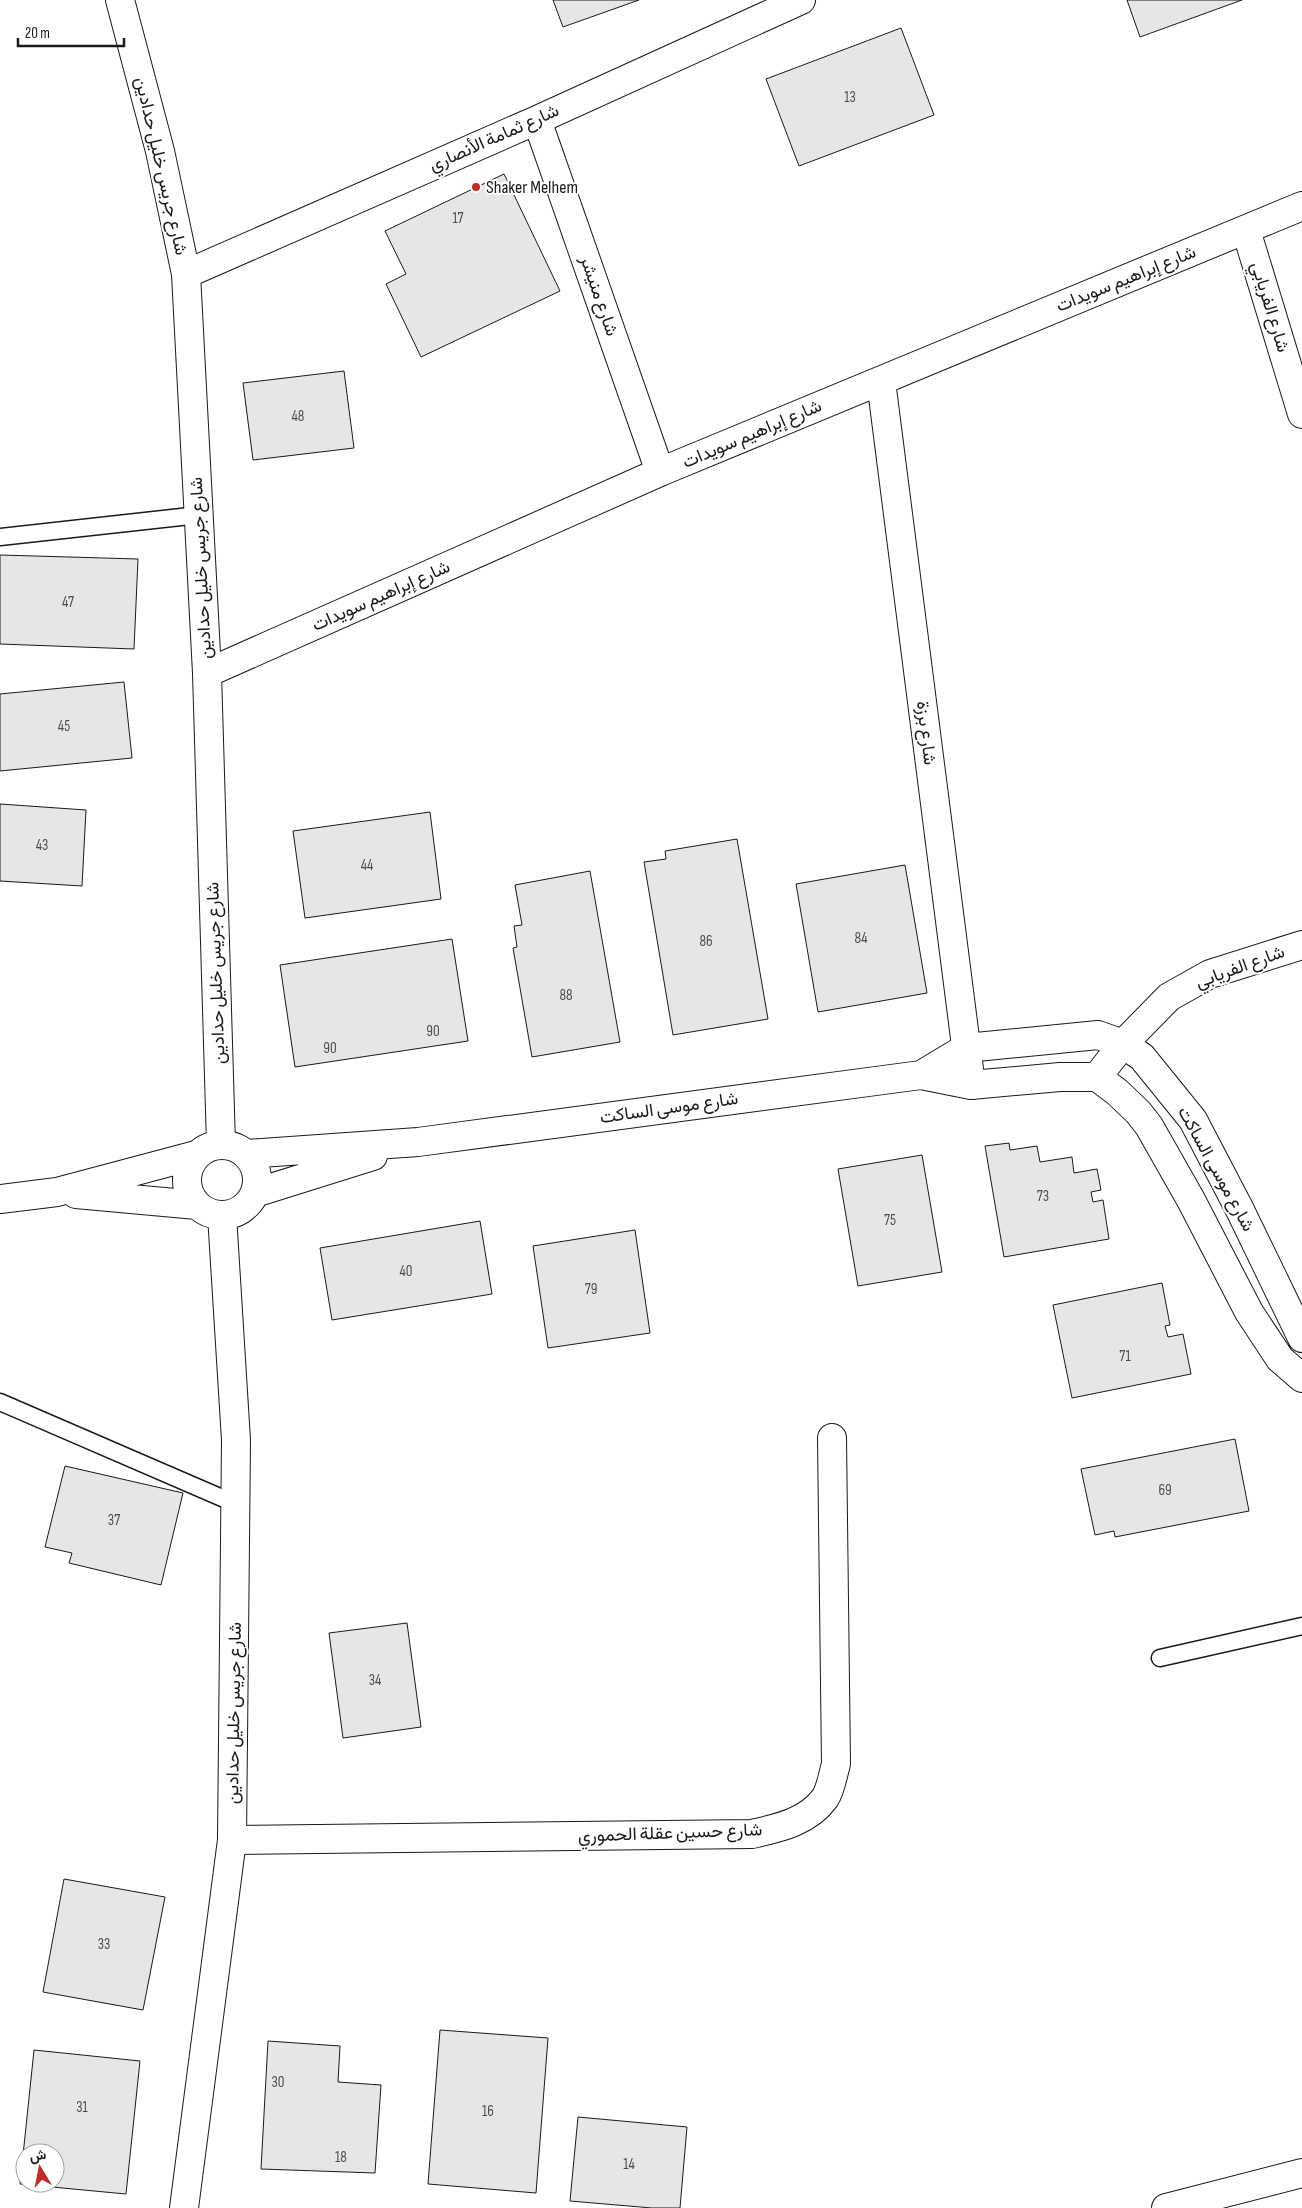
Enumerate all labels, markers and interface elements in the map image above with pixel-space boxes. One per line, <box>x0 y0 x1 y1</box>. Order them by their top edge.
scale bar <box>18 15 124 47</box>
text: 20 m <box>25 24 50 43</box>
street label: شارع جريس خليل حدادين <box>129 75 192 257</box>
house number: 13 <box>844 88 856 107</box>
street label: شارع ثمامة الأنصاري <box>426 100 564 180</box>
place label: Shaker Melhem <box>486 177 578 198</box>
marker: Shaker Melhem <box>470 181 482 193</box>
house number: 17 <box>452 209 464 228</box>
street label: شارع إبراهيم سويدات <box>1053 241 1199 318</box>
street label: شارع منيشر <box>574 252 623 339</box>
street label: شارع الفريابي <box>1242 259 1294 356</box>
street label: شارع إبراهيم سويدات <box>679 395 825 474</box>
house number: 48 <box>292 407 304 426</box>
street label: شارع جريس خليل حدادين <box>186 476 217 660</box>
street label: شارع إبراهيم سويدات <box>309 556 454 637</box>
house number: 47 <box>62 593 74 612</box>
street label: شارع برزة <box>911 700 940 766</box>
house number: 45 <box>58 717 70 736</box>
house number: 43 <box>36 836 48 855</box>
house number: 44 <box>361 856 373 875</box>
street label: شارع جريس خليل حدادين <box>202 882 231 1064</box>
house number: 84 <box>854 929 868 948</box>
house number: 86 <box>699 932 713 951</box>
street label: شارع الفريابي <box>1193 941 1289 997</box>
house number: 88 <box>559 986 573 1005</box>
house number: 90 <box>426 1022 440 1041</box>
house number: 90 <box>323 1039 337 1058</box>
street label: شارع موسى الساكت <box>599 1088 740 1129</box>
street label: شارع موسى الساكت <box>1172 1103 1259 1236</box>
house number: 73 <box>1037 1187 1049 1206</box>
house number: 75 <box>884 1211 896 1230</box>
house number: 40 <box>400 1262 412 1281</box>
house number: 79 <box>585 1280 597 1299</box>
house number: 71 <box>1119 1347 1131 1366</box>
house number: 69 <box>1158 1481 1172 1500</box>
house number: 37 <box>108 1511 120 1530</box>
street label: شارع جريس خليل حدادين <box>222 1622 247 1804</box>
house number: 34 <box>369 1671 381 1690</box>
street label: شارع حسين عقلة الحموري <box>577 1819 763 1851</box>
house number: 33 <box>98 1935 110 1954</box>
house number: 30 <box>272 2073 284 2092</box>
house number: 31 <box>76 2098 89 2117</box>
house number: 16 <box>482 2102 494 2121</box>
north arrow <box>15 2143 65 2193</box>
text: ش <box>28 2146 48 2166</box>
house number: 18 <box>335 2148 347 2167</box>
house number: 14 <box>623 2155 635 2174</box>

